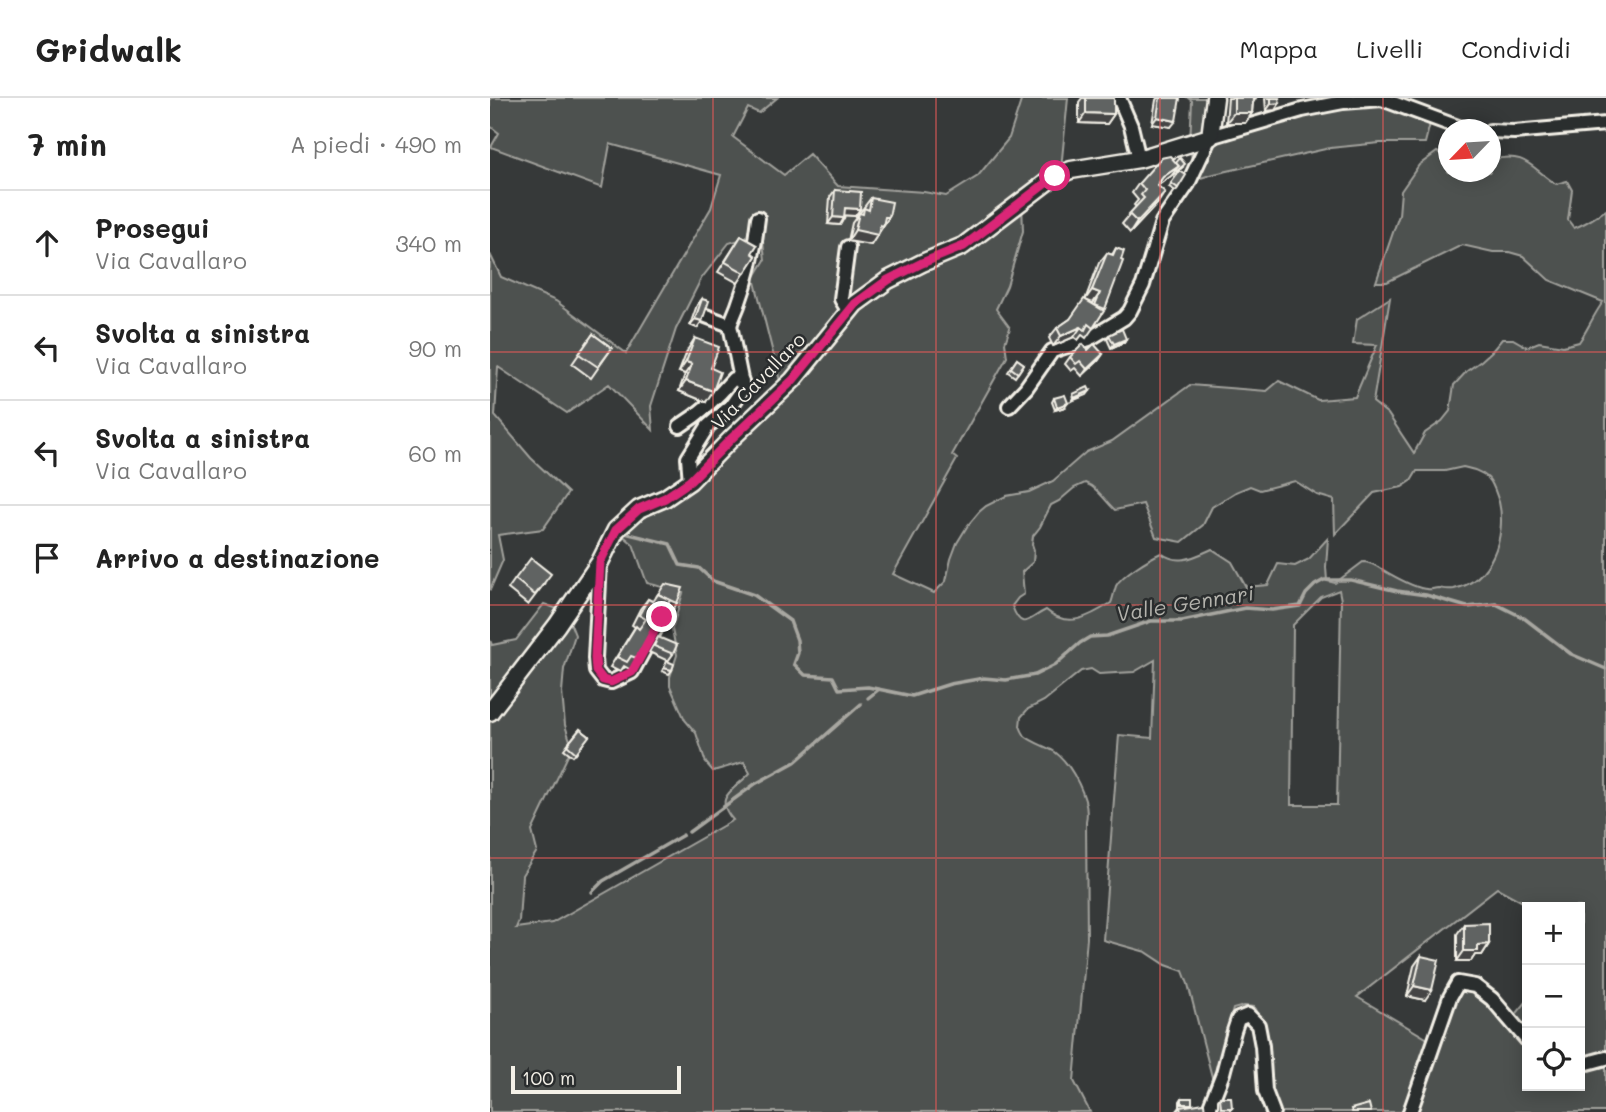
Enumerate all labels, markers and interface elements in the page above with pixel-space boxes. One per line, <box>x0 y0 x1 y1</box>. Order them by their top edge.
text: Gridwalk <box>35 27 182 70</box>
text: Mappa <box>1240 33 1318 64</box>
text: Livelli <box>1356 33 1423 64</box>
text: Condividi <box>1461 33 1571 64</box>
north arrow <box>1438 119 1501 182</box>
text: 7 min <box>28 124 107 164</box>
text: A piedi · 490 m <box>290 129 462 159</box>
route start <box>1039 160 1070 191</box>
text: Prosegui <box>95 211 210 245</box>
icon: ahead <box>28 224 66 262</box>
text: 340 m <box>395 228 462 258</box>
text: Via Cavallaro <box>95 245 247 275</box>
text: Svolta a sinistra <box>95 316 310 350</box>
street label: Via Cavallaro <box>705 327 810 434</box>
icon: left <box>28 329 66 367</box>
text: 90 m <box>409 333 462 363</box>
text: Via Cavallaro <box>95 350 247 380</box>
text: Svolta a sinistra <box>95 421 310 455</box>
icon: left <box>28 434 66 472</box>
text: 60 m <box>408 438 462 468</box>
text: Via Cavallaro <box>95 455 247 485</box>
icon: arrive <box>28 539 66 577</box>
text: Arrivo a destinazione <box>95 541 380 575</box>
water label: Valle Gennari <box>1114 578 1256 627</box>
route end <box>646 601 677 632</box>
map controls <box>1522 902 1585 1091</box>
button: + <box>1522 902 1585 965</box>
button: − <box>1522 965 1585 1028</box>
button: locate <box>1522 1028 1585 1091</box>
scale bar <box>511 1063 681 1095</box>
text: 100 m <box>522 1065 575 1090</box>

